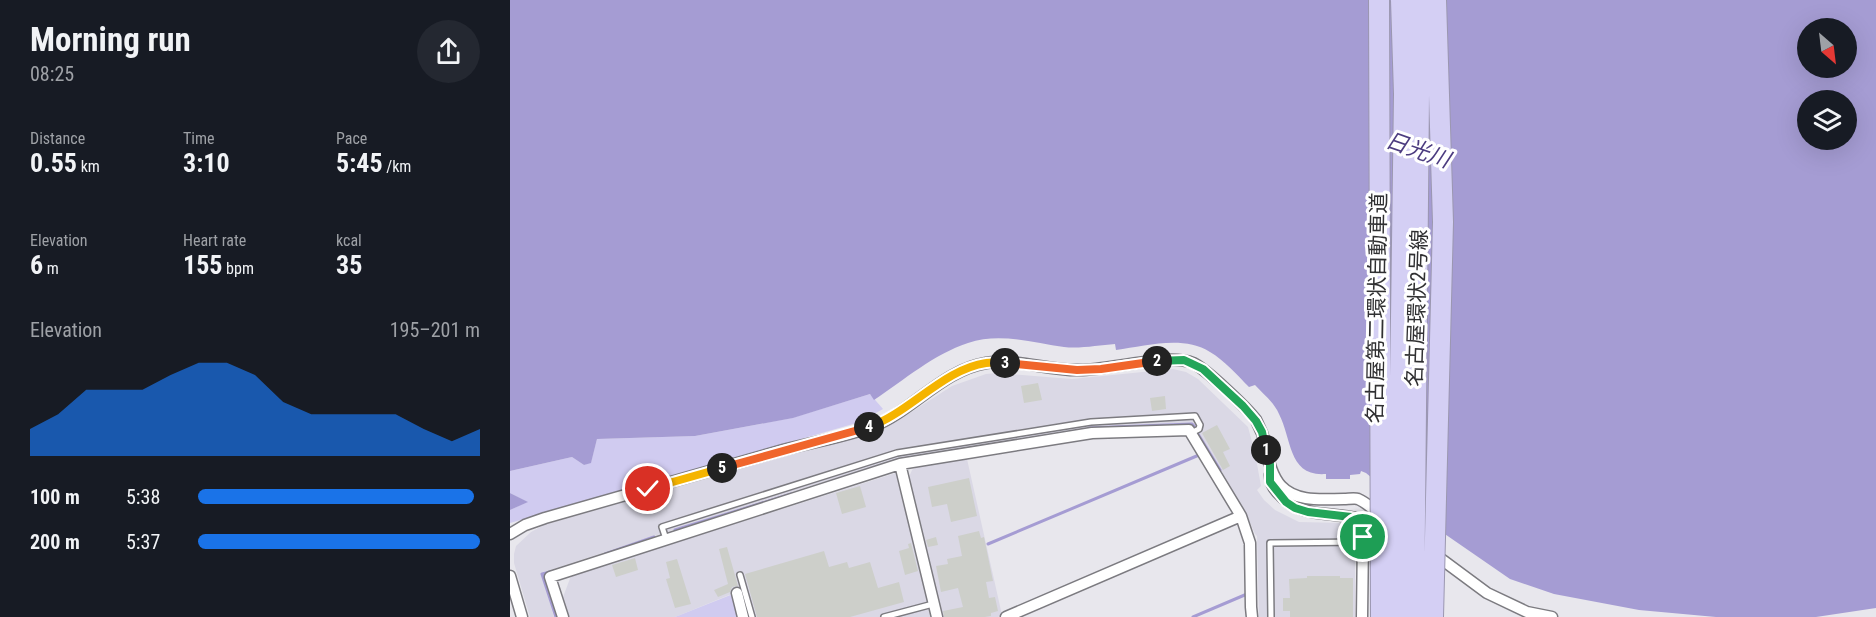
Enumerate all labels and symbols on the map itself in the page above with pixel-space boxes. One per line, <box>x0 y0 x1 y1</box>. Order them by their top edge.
north arrow <box>1797 18 1857 78</box>
water label: 日光川 <box>1383 127 1455 173</box>
street label: 名古屋第二環状自動車道 <box>1363 192 1391 424</box>
street label: 名古屋環状2号線 <box>1402 229 1432 387</box>
pin: 2 <box>1142 346 1172 376</box>
pin: 3 <box>990 348 1020 378</box>
pin: 4 <box>854 412 884 442</box>
pin: 1 <box>1251 435 1281 465</box>
pin: 5 <box>707 453 737 483</box>
pin <box>622 463 673 514</box>
pin <box>1337 511 1388 562</box>

